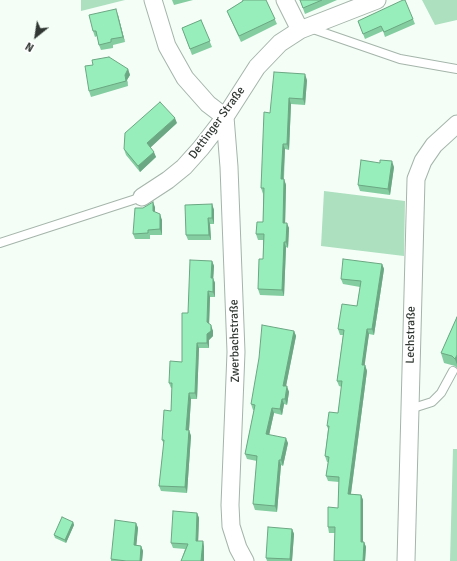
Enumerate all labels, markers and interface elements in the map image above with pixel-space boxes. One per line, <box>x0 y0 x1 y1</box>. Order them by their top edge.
north arrow <box>16 16 56 56</box>
text: N <box>23 39 36 54</box>
street label: Dettinger Straße <box>186 84 248 162</box>
street label: Zwerbachstraße <box>227 299 243 383</box>
street label: Lechstraße <box>403 306 419 364</box>

